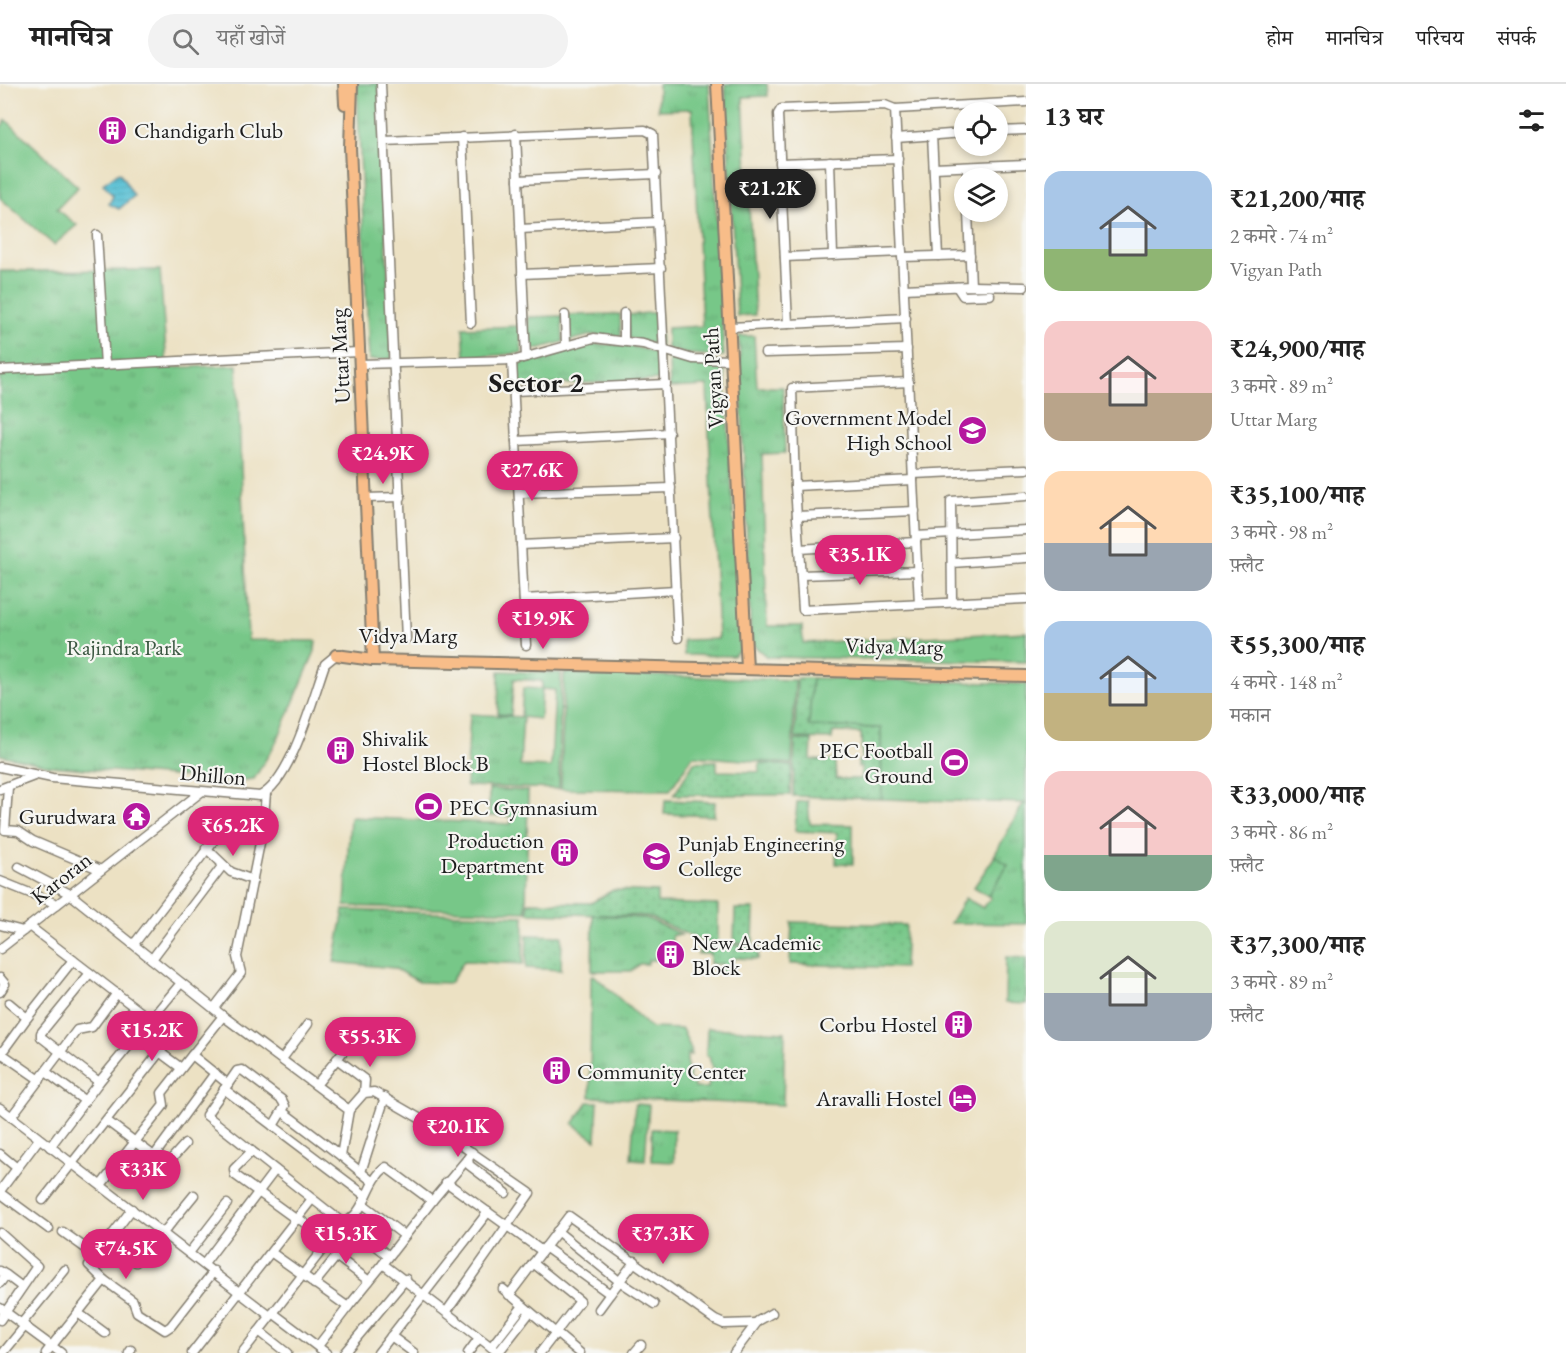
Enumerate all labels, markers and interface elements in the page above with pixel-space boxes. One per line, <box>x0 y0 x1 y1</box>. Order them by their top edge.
search box <box>148 14 568 68</box>
text: मानचित्र <box>30 18 112 54</box>
text: यहाँ खोजें <box>217 23 285 52</box>
text: होम <box>1266 24 1293 51</box>
text: मानचित्र <box>1326 24 1383 51</box>
text: परिचय <box>1416 24 1464 51</box>
text: संपर्क <box>1497 24 1536 51</box>
icon: search <box>169 25 202 58</box>
text: 13 घर <box>1044 99 1104 133</box>
map controls <box>954 102 1008 222</box>
button: locate <box>954 102 1008 156</box>
icon: filters <box>1515 104 1548 137</box>
building icon: Chandigarh Club <box>97 114 129 146</box>
place label: Chandigarh Club <box>134 116 283 145</box>
button: layers <box>954 168 1008 222</box>
pin: ₹21.2K <box>721 169 819 220</box>
text: ₹21.2K <box>739 175 801 201</box>
text: ₹21,200/माह <box>1230 181 1365 215</box>
icon: home <box>1092 195 1164 267</box>
text: 2 कमरे · 74 m² <box>1230 223 1333 249</box>
text: Vigyan Path <box>1230 256 1322 282</box>
street label: Uttar Marg <box>323 307 357 405</box>
street label: Vigyan Path <box>696 327 730 429</box>
text: ₹24,900/माह <box>1230 331 1365 365</box>
icon: home <box>1092 345 1164 417</box>
district label: Sector 2 <box>489 364 584 400</box>
text: 3 कमरे · 89 m² <box>1230 373 1333 399</box>
place label: Government Model High School <box>785 403 952 457</box>
text: Uttar Marg <box>1230 406 1317 432</box>
school or university icon: Government Model High School <box>957 414 989 446</box>
pin: ₹24.9K <box>334 434 432 485</box>
text: ₹24.9K <box>352 440 414 466</box>
pin: ₹27.6K <box>483 451 581 502</box>
text: ₹27.6K <box>501 457 563 483</box>
text: ₹35,100/माह <box>1230 477 1365 511</box>
icon: home <box>1092 495 1164 567</box>
text: 3 कमरे · 98 m² <box>1230 519 1333 545</box>
pin: ₹35.1K <box>811 535 909 586</box>
text: ₹35.1K <box>829 541 891 567</box>
text: फ़्लैट <box>1230 552 1263 578</box>
pin: ₹19.9K <box>494 599 592 650</box>
text: ₹19.9K <box>512 605 574 631</box>
street label: Vidya Marg <box>359 621 458 650</box>
text: ₹55,300/माह <box>1230 627 1365 661</box>
street label: Vidya Marg <box>845 631 944 661</box>
park label: Rajindra Park <box>66 633 182 662</box>
icon: home <box>1092 645 1164 717</box>
text: 4 कमरे · 148 m² <box>1230 669 1343 695</box>
text: मकान <box>1230 702 1271 728</box>
place label: Shivalik Hostel Block B <box>362 724 489 778</box>
building icon: Shivalik Hostel Block B <box>325 735 357 767</box>
place label: PEC Football Ground <box>819 736 934 790</box>
sports icon: PEC Football Ground <box>938 747 970 779</box>
street label: Dhillon <box>179 758 248 792</box>
text: ₹33,000/माह <box>1230 777 1365 811</box>
sports icon: PEC Gymnasium <box>412 791 444 823</box>
place label: PEC Gymnasium <box>449 793 598 822</box>
icon: home <box>1092 795 1164 867</box>
temple icon: Gurudwara <box>121 800 153 832</box>
place label: Gurudwara <box>19 802 116 831</box>
pin: ₹65.2K <box>184 806 282 857</box>
text: ₹65.2K <box>202 812 264 838</box>
text: 3 कमरे · 86 m² <box>1230 819 1333 845</box>
place label: Production Department <box>441 826 544 880</box>
place label: Punjab Engineering College <box>678 829 845 883</box>
building icon: Production Department <box>549 837 581 869</box>
school or university icon: Punjab Engineering College <box>641 840 673 872</box>
street label: Karoran <box>25 845 98 911</box>
text: फ़्लैट <box>1230 852 1263 878</box>
text: ₹37,300/माह <box>1230 927 1365 961</box>
place label: New Academic Block <box>692 928 821 982</box>
building icon: New Academic Block <box>655 939 687 971</box>
icon: home <box>1092 945 1164 1017</box>
text: 3 कमरे · 89 m² <box>1230 969 1333 995</box>
text: फ़्लैट <box>1230 1002 1263 1028</box>
building icon: Corbu Hostel <box>942 1008 974 1040</box>
place label: Corbu Hostel <box>819 1010 937 1039</box>
pin: ₹15.2K <box>103 1011 201 1062</box>
text: ₹15.2K <box>121 1017 183 1043</box>
pin: ₹55.3K <box>321 1017 419 1068</box>
text: ₹55.3K <box>339 1023 401 1049</box>
building icon: Community Center <box>540 1055 572 1087</box>
place label: Community Center <box>577 1057 747 1086</box>
hotel icon: Aravalli Hostel <box>947 1082 979 1114</box>
place label: Aravalli Hostel <box>815 1084 942 1113</box>
pin: ₹20.1K <box>409 1107 507 1158</box>
text: ₹20.1K <box>427 1113 489 1139</box>
pin: ₹33K <box>107 1150 179 1201</box>
text: ₹33K <box>120 1156 166 1182</box>
pin: ₹15.3K <box>297 1214 395 1265</box>
pin: ₹37.3K <box>614 1214 712 1265</box>
text: ₹15.3K <box>315 1220 377 1246</box>
text: ₹37.3K <box>632 1220 694 1246</box>
pin: ₹74.5K <box>77 1229 175 1280</box>
text: ₹74.5K <box>95 1235 157 1261</box>

